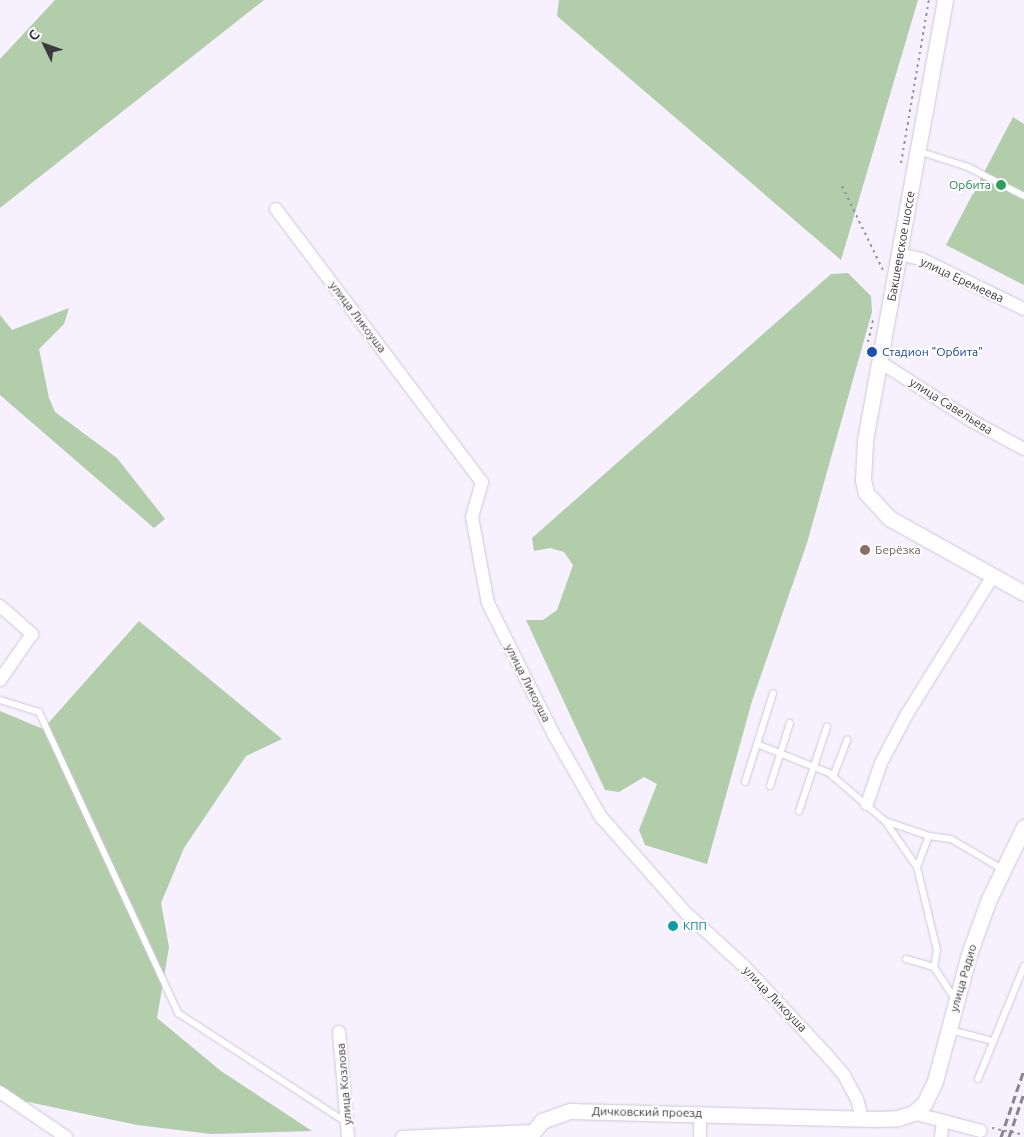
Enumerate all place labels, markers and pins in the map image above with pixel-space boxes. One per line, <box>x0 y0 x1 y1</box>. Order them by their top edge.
place label: Орбита <box>949 178 991 192</box>
marker: Орбита <box>995 179 1007 191</box>
place label: Стадион "Орбита" <box>882 345 983 359</box>
marker: Стадион "Орбита" <box>866 346 878 358</box>
place label: Берёзка <box>875 543 921 557</box>
marker: Берёзка <box>859 544 871 556</box>
place label: КПП <box>683 919 707 933</box>
marker: КПП <box>667 920 679 932</box>

